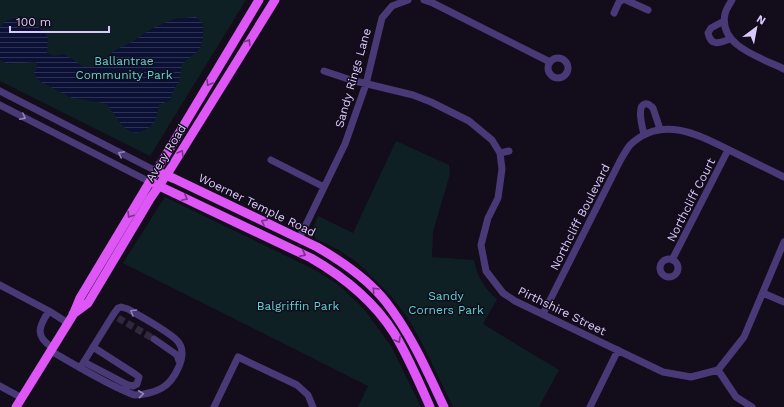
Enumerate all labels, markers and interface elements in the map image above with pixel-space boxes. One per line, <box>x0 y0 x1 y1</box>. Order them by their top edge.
scale bar <box>10 8 109 34</box>
north arrow <box>736 8 776 48</box>
text: N <box>754 12 768 28</box>
text: 100 m <box>16 15 51 29</box>
street label: Sandy Rings Lane <box>332 27 374 129</box>
one-way arrow <box>244 39 251 46</box>
park label: Ballantrae Community Park <box>75 54 173 82</box>
one-way arrow <box>206 79 213 86</box>
one-way arrow <box>18 112 26 120</box>
street label: Avery Road <box>143 122 189 184</box>
one-way arrow <box>176 150 183 157</box>
one-way arrow <box>118 151 125 158</box>
street label: Northcliff Court <box>664 156 718 244</box>
street label: Northcliff Boulevard <box>547 161 613 273</box>
street label: Woerner Temple Road <box>196 171 318 239</box>
one-way arrow <box>181 193 189 201</box>
one-way arrow <box>128 211 135 218</box>
one-way arrow <box>261 219 268 227</box>
one-way arrow <box>298 249 306 257</box>
street label: Pirthshire Street <box>516 284 608 338</box>
one-way arrow <box>372 287 380 295</box>
park label: Sandy Corners Park <box>408 289 484 317</box>
park label: Balgriffin Park <box>257 299 340 313</box>
one-way arrow <box>130 310 137 317</box>
one-way arrow <box>393 336 400 343</box>
one-way arrow <box>137 390 144 399</box>

